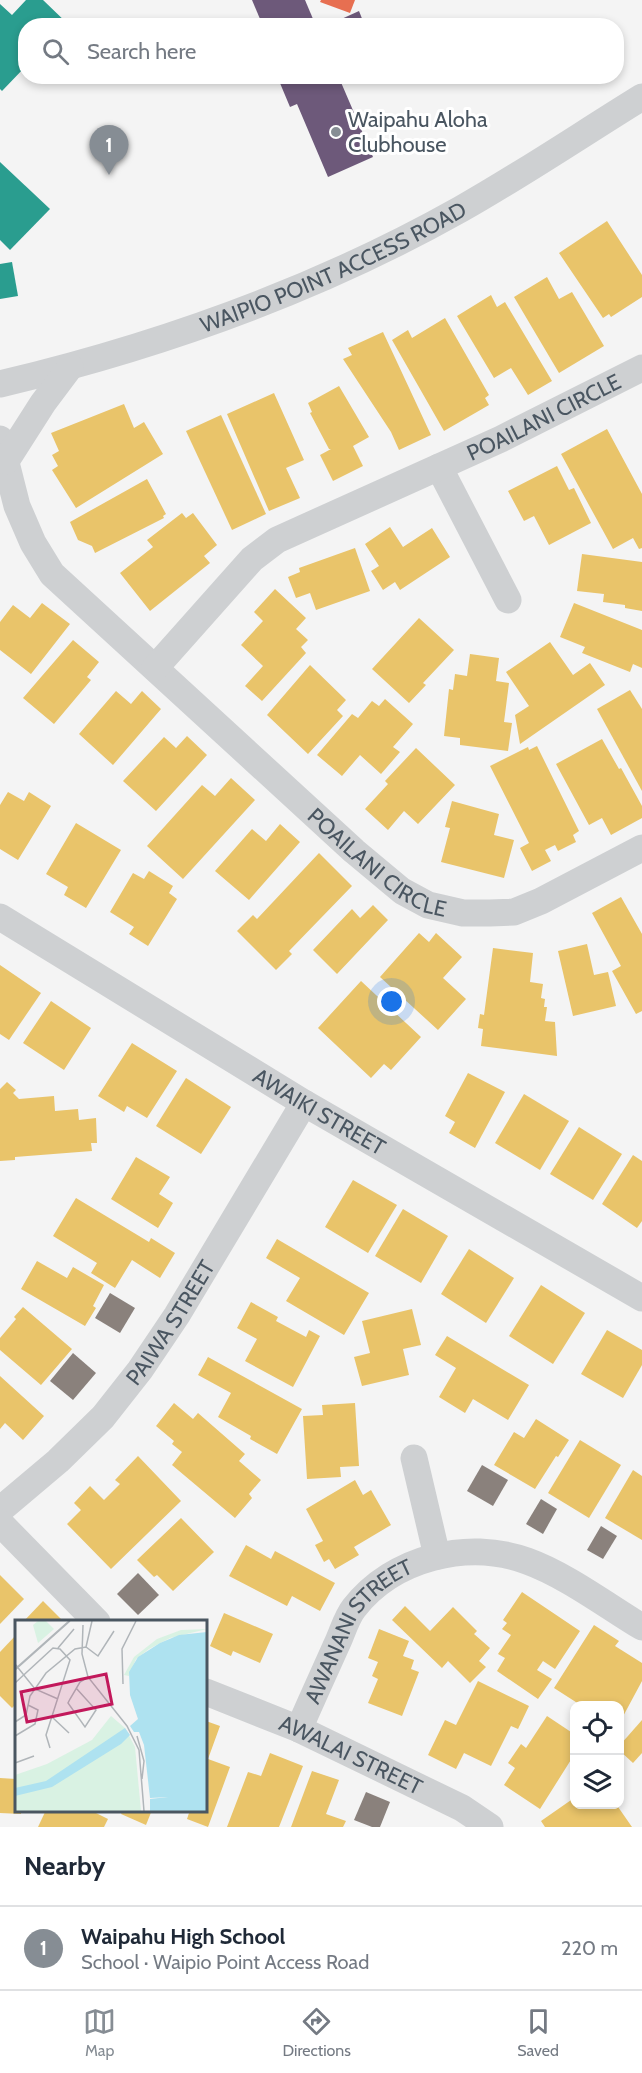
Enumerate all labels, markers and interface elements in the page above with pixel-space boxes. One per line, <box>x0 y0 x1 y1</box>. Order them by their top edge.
search box <box>18 18 624 84</box>
icon: search <box>39 35 72 68</box>
text: Search here <box>87 38 196 65</box>
place label: Waipahu Aloha Clubhouse <box>348 106 488 158</box>
marker: Waipahu Aloha Clubhouse <box>329 125 343 139</box>
pin: 1 <box>90 126 128 175</box>
street label: WAIPIO POINT ACCESS ROAD <box>196 195 471 338</box>
street label: POAILANI CIRCLE <box>462 367 625 466</box>
street label: POAILANI CIRCLE <box>302 802 449 922</box>
your location <box>377 987 406 1016</box>
street label: AWAIKI STREET <box>248 1062 391 1161</box>
street label: PAIWA STREET <box>120 1255 220 1390</box>
street label: AWANANI STREET <box>298 1553 417 1708</box>
inset map <box>15 1620 207 1812</box>
map controls <box>570 1701 624 1809</box>
button: locate <box>570 1701 624 1755</box>
street label: AWALAI STREET <box>276 1709 427 1800</box>
button: layers <box>570 1755 624 1809</box>
text: Nearby <box>24 1850 105 1882</box>
text: Waipahu High School <box>81 1923 285 1950</box>
text: 1 <box>40 1936 47 1960</box>
text: 220 m <box>561 1936 618 1960</box>
text: School · Waipio Point Access Road <box>81 1950 369 1974</box>
tab: Map <box>83 2005 116 2060</box>
tab: Directions <box>283 2005 351 2060</box>
tab: Saved <box>517 2005 559 2060</box>

